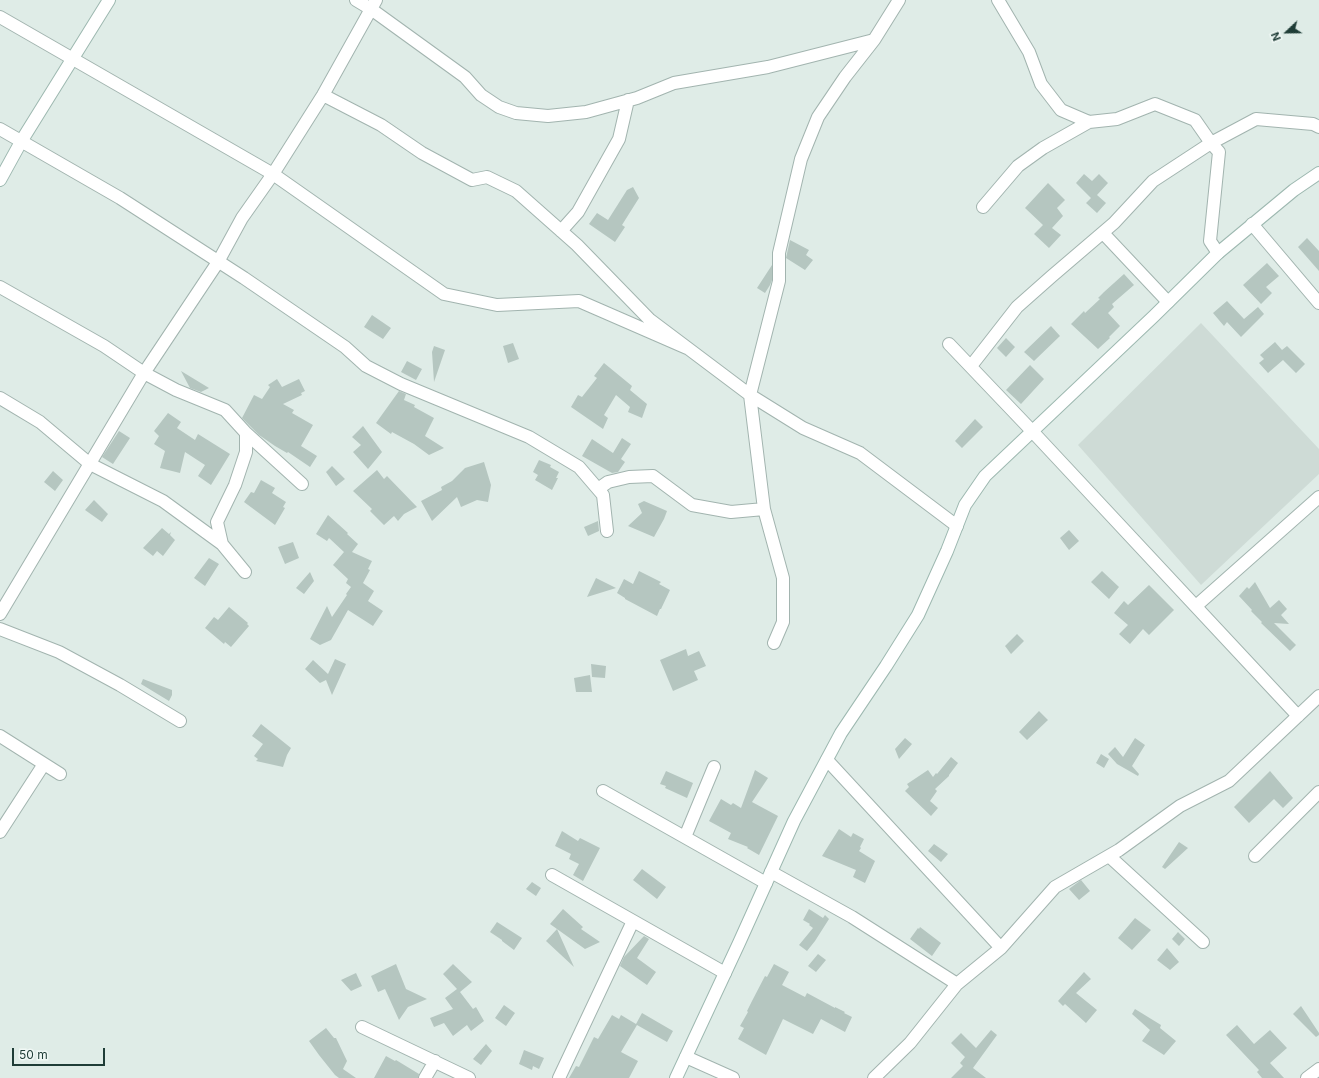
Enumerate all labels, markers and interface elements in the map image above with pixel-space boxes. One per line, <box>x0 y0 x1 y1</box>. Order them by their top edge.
north arrow <box>1267 12 1307 52</box>
text: N <box>1268 30 1284 43</box>
scale bar <box>14 1040 107 1066</box>
text: 50 m <box>19 1047 48 1062</box>

